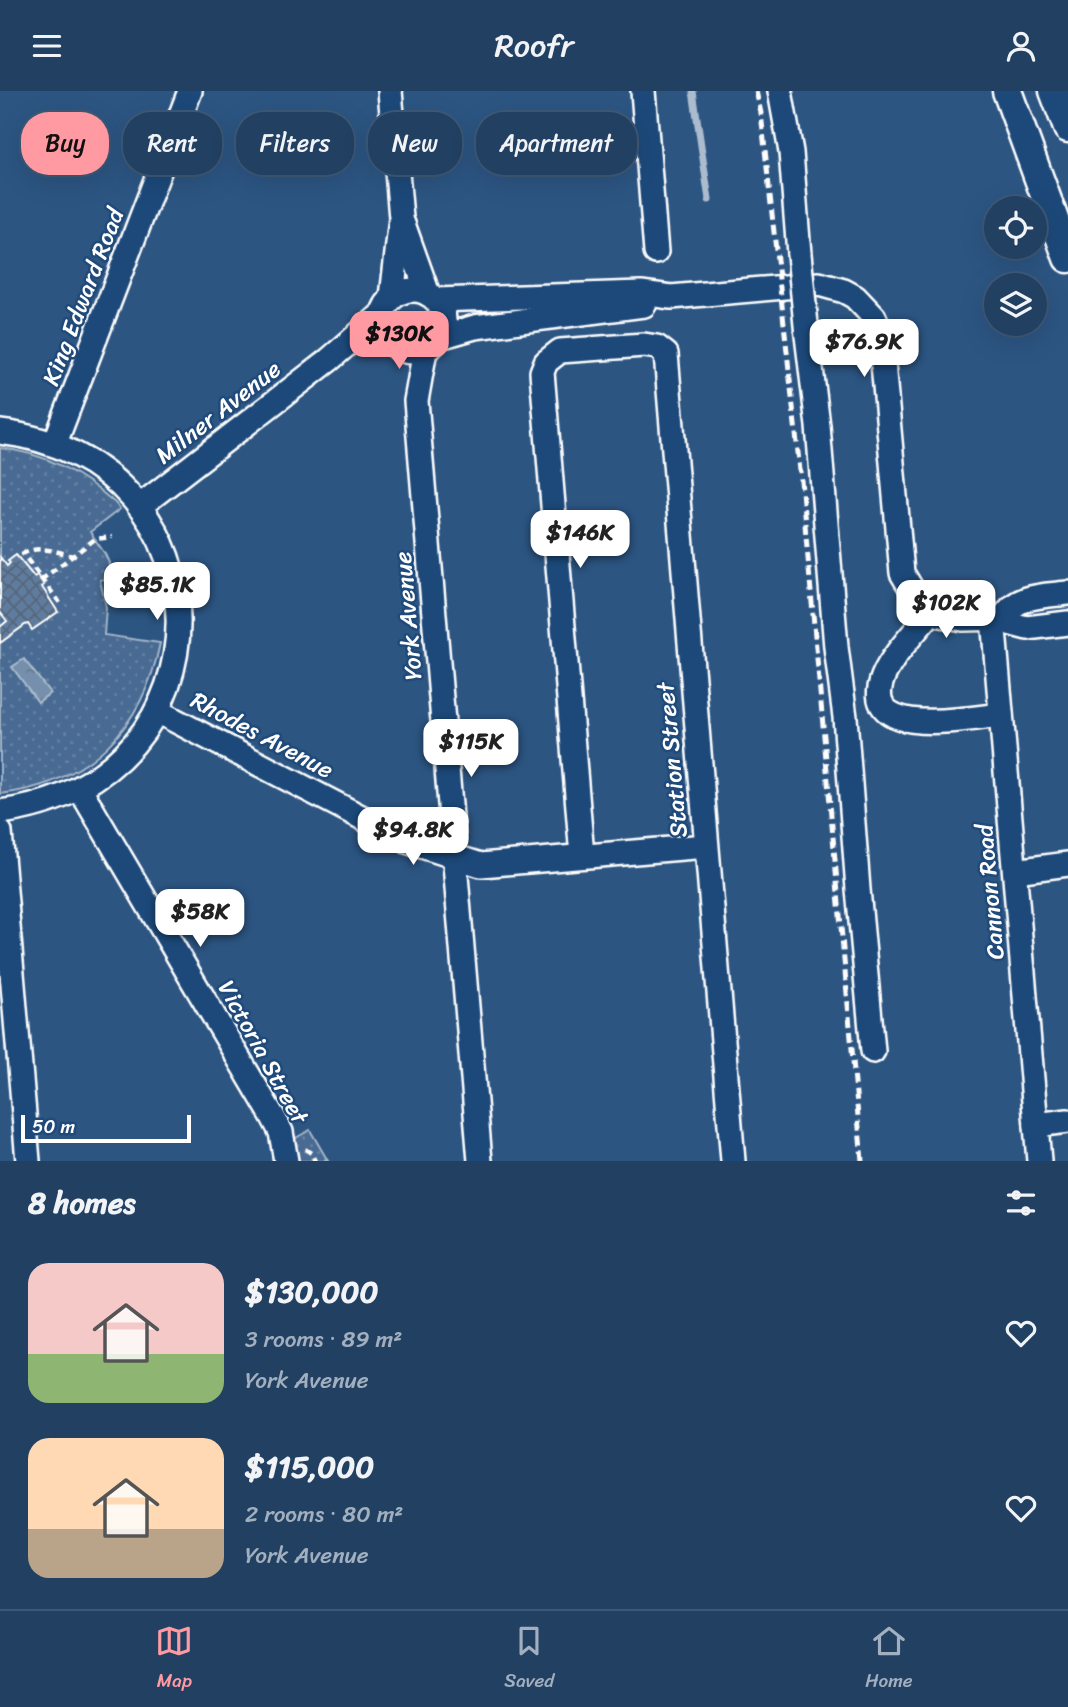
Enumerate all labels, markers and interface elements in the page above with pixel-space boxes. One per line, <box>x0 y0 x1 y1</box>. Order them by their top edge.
text: Roofr <box>494 17 574 74</box>
icon: menu <box>28 27 66 65</box>
icon: person <box>1002 27 1040 65</box>
chip: Buy <box>21 112 109 175</box>
chip: Rent <box>123 112 222 175</box>
chip: Filters <box>236 112 354 175</box>
chip: New <box>368 112 462 175</box>
chip: Apartment <box>476 112 637 175</box>
map controls <box>984 196 1047 336</box>
button: locate <box>984 196 1047 259</box>
street label: King Edward Road <box>30 200 137 392</box>
button: layers <box>984 273 1047 336</box>
pin: $130K <box>350 311 448 371</box>
text: $130K <box>366 313 432 354</box>
pin: $76.9K <box>807 320 921 379</box>
text: $76.9K <box>826 321 902 362</box>
street label: Milner Avenue <box>146 349 290 475</box>
pin: $146K <box>531 511 629 570</box>
text: $146K <box>547 512 613 553</box>
street label: York Avenue <box>381 550 435 682</box>
pin: $85.1K <box>100 563 214 622</box>
text: $85.1K <box>120 564 194 605</box>
pin: $102K <box>897 581 995 640</box>
text: $102K <box>912 582 980 623</box>
street label: Station Street <box>644 679 700 839</box>
street label: Rhodes Avenue <box>183 680 341 790</box>
pin: $115K <box>422 719 520 779</box>
text: $115K <box>439 721 503 762</box>
pin: $94.8K <box>356 807 470 867</box>
text: $94.8K <box>374 809 452 850</box>
street label: Cannon Road <box>963 820 1017 961</box>
pin: $58K <box>159 889 241 949</box>
text: $58K <box>171 891 229 932</box>
street label: Victoria Street <box>206 972 321 1133</box>
text: 50 m <box>32 1110 75 1143</box>
scale bar <box>21 1112 191 1144</box>
text: 8 homes <box>28 1176 136 1230</box>
icon: filters <box>1002 1184 1040 1222</box>
text: $130,000 <box>245 1265 378 1319</box>
icon: home <box>84 1291 168 1375</box>
icon: heart <box>1002 1314 1040 1352</box>
text: 3 rooms · 89 m² <box>245 1319 402 1360</box>
text: York Avenue <box>245 1360 369 1401</box>
text: $115,000 <box>245 1440 374 1494</box>
icon: home <box>84 1466 168 1550</box>
icon: heart <box>1002 1489 1040 1527</box>
text: 2 rooms · 80 m² <box>245 1494 403 1535</box>
text: York Avenue <box>245 1535 369 1576</box>
tab: Map <box>155 1622 193 1697</box>
tab: Saved <box>504 1622 554 1697</box>
tab: Home <box>865 1622 913 1697</box>

